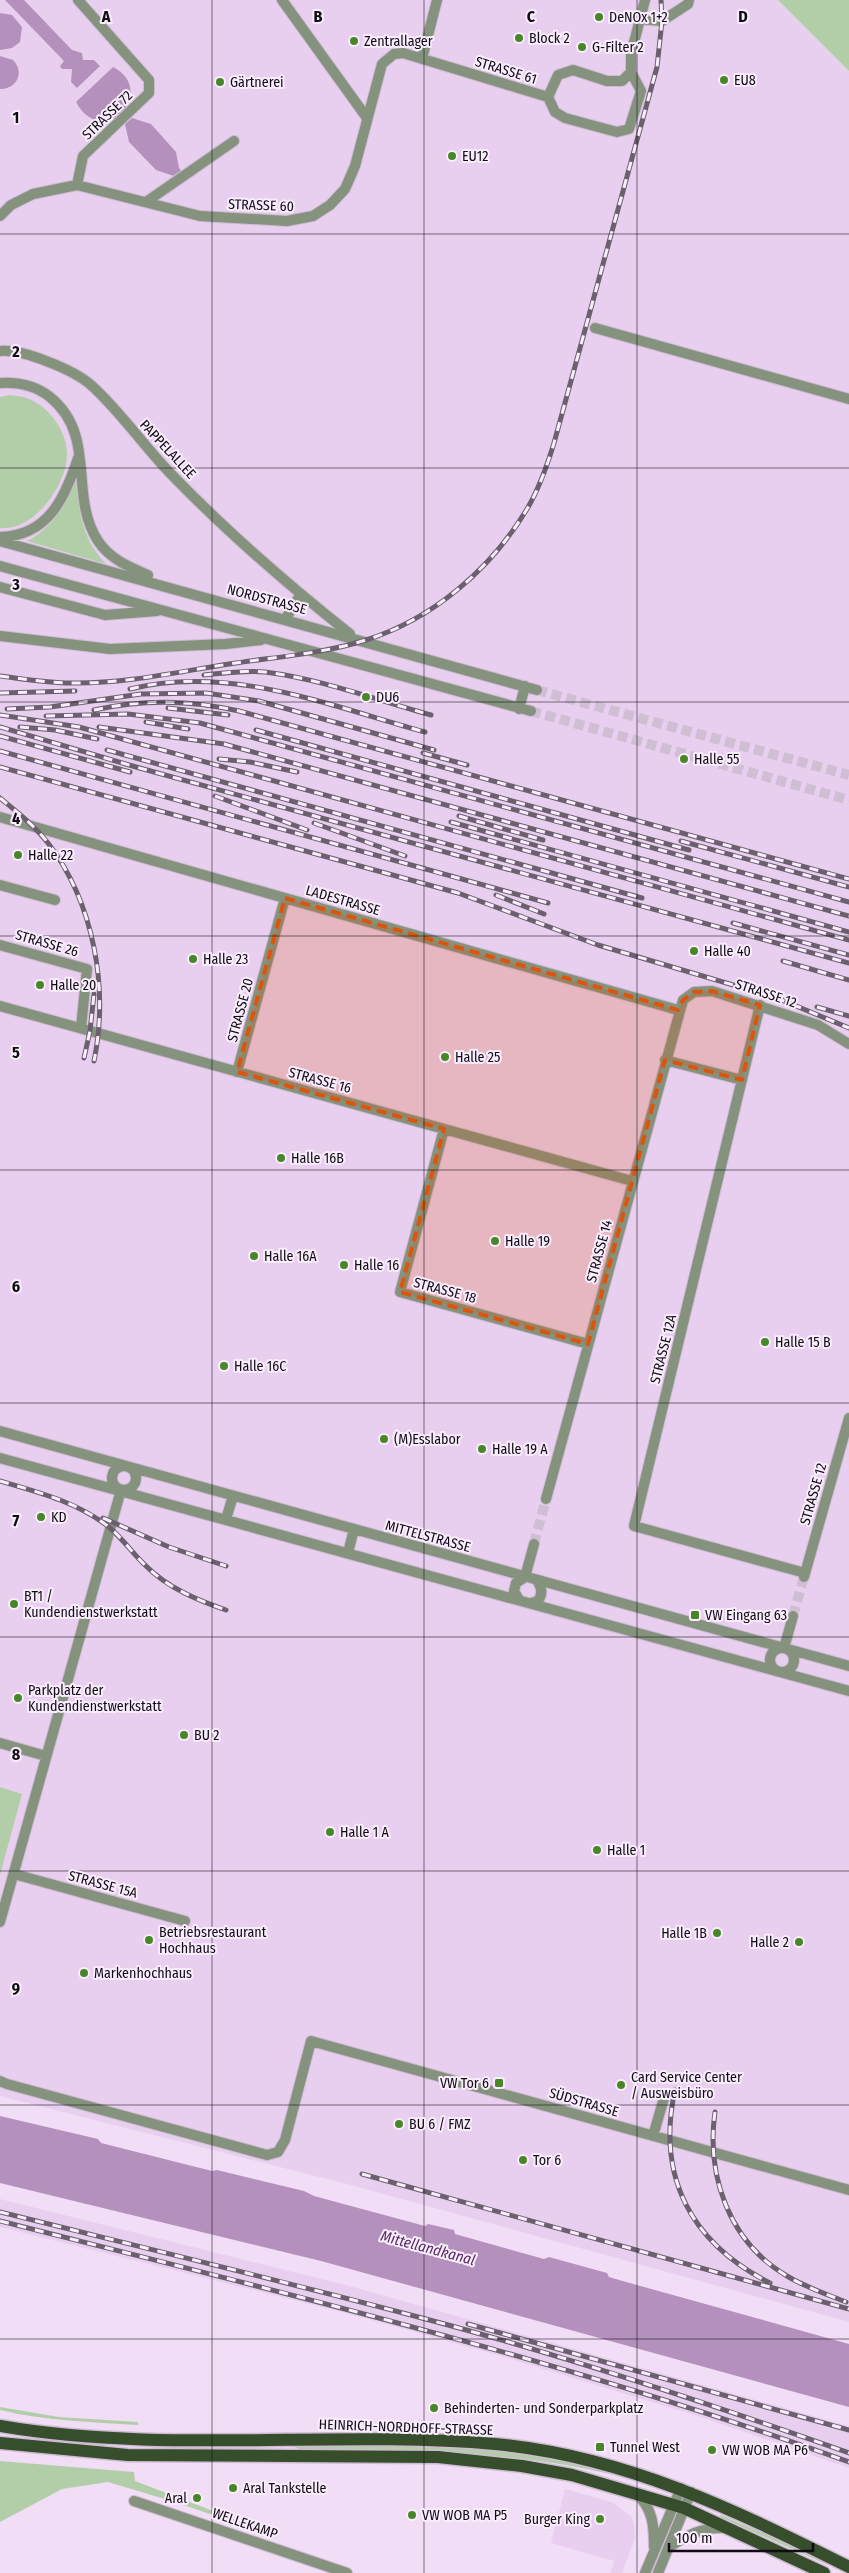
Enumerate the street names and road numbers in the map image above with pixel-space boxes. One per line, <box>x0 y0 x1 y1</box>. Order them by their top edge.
street label: STRASSE 61 <box>473 53 539 88</box>
street label: STRASSE 72 <box>79 87 136 143</box>
street label: STRASSE 60 <box>228 196 294 215</box>
street label: PAPPELALLEE <box>136 416 199 483</box>
street label: NORDSTRASSE <box>225 581 309 618</box>
street label: LADESTRASSE <box>304 882 382 919</box>
street label: STRASSE 26 <box>13 926 80 961</box>
street label: STRASSE 20 <box>224 976 257 1044</box>
street label: STRASSE 12 <box>733 976 799 1011</box>
street label: STRASSE 16 <box>287 1064 353 1097</box>
street label: STRASSE 14 <box>583 1218 616 1284</box>
street label: STRASSE 18 <box>412 1274 478 1307</box>
street label: STRASSE 12A <box>647 1312 680 1385</box>
street label: STRASSE 12 <box>797 1461 830 1527</box>
street label: MITTELSTRASSE <box>383 1517 473 1556</box>
street label: STRASSE 15A <box>66 1867 140 1902</box>
street label: SÜDSTRASSE <box>547 2083 621 2121</box>
street label: HEINRICH-NORDHOFF-STRASSE <box>318 2416 494 2439</box>
street label: WELLEKAMP <box>210 2504 280 2543</box>

